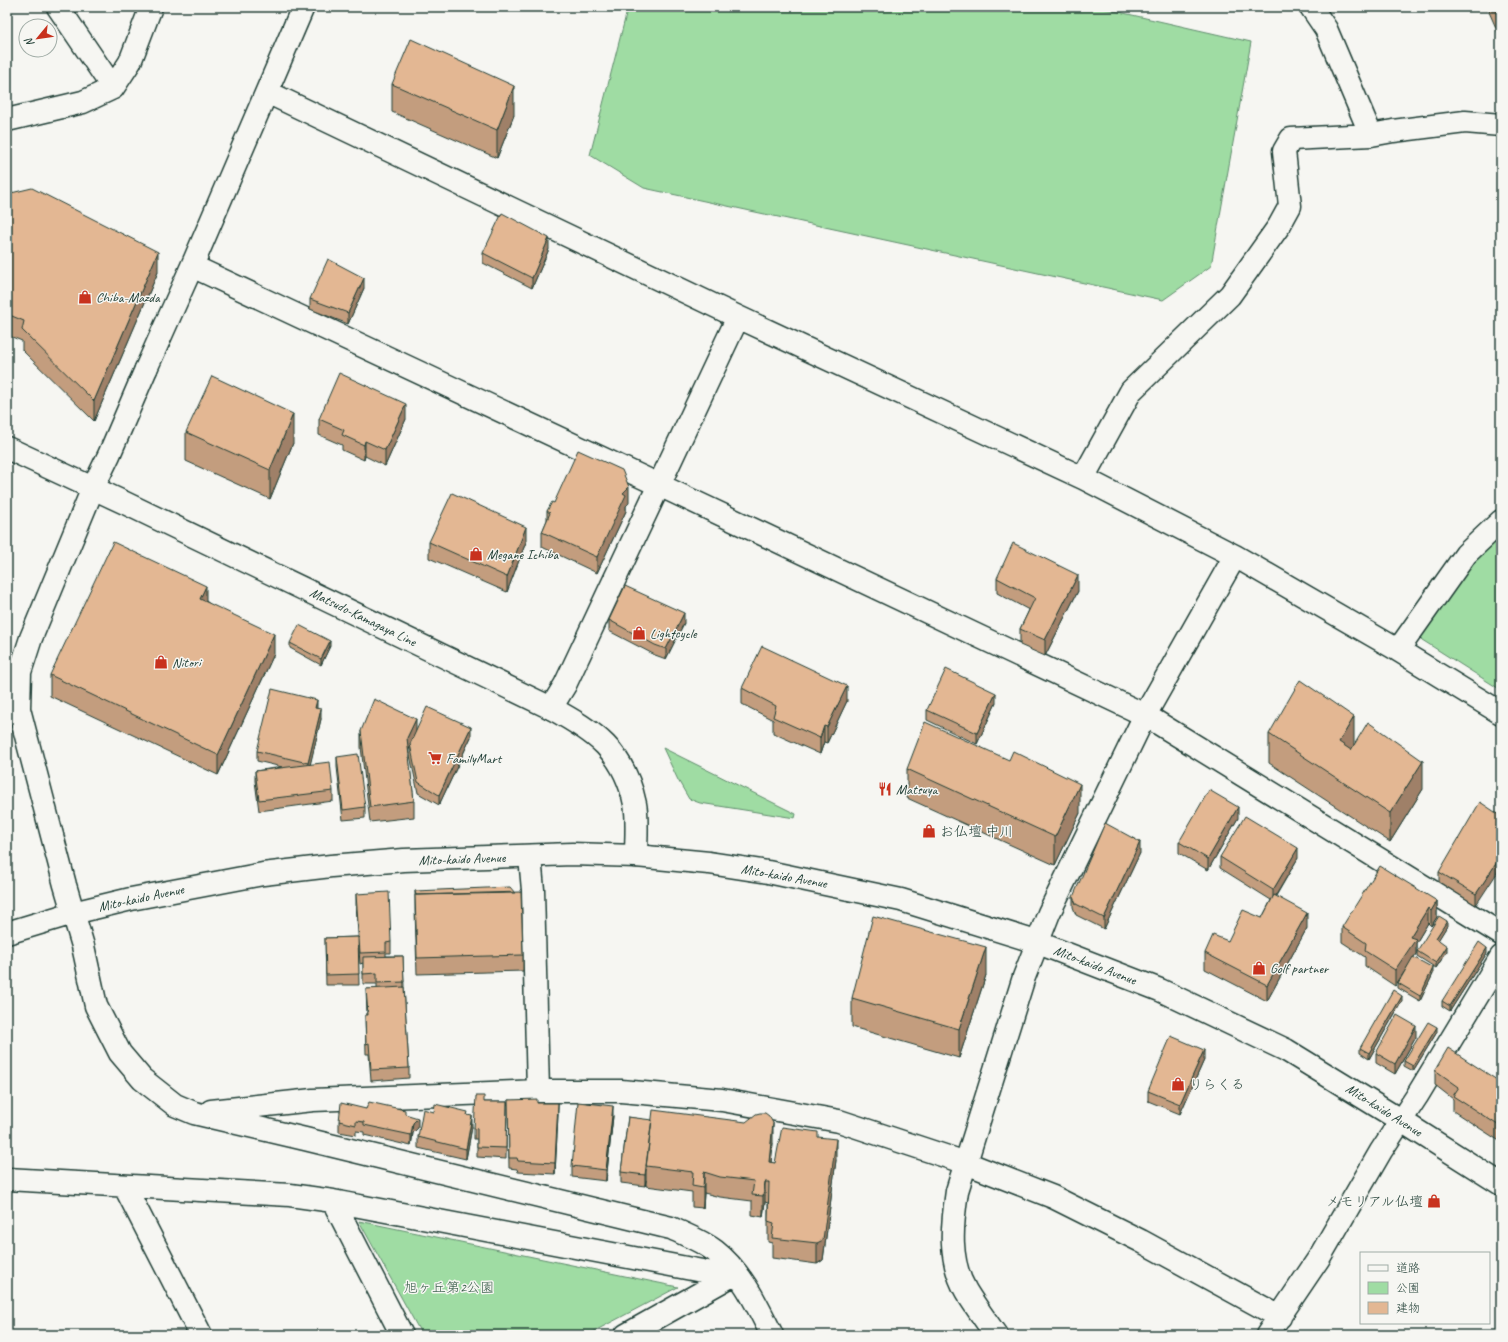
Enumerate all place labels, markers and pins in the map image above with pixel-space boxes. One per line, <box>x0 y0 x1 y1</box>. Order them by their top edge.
shop icon: Chiba-Mazda <box>77 289 93 305</box>
place label: Chiba-Mazda <box>96 289 161 306</box>
shop icon: Megane Ichiba <box>468 546 484 562</box>
place label: Megane Ichiba <box>487 546 559 563</box>
shop icon: Lightcycle <box>631 625 647 641</box>
place label: Lightcycle <box>650 625 698 642</box>
shop icon: Nitori <box>153 654 169 670</box>
place label: Nitori <box>172 654 203 671</box>
supermarket icon: FamilyMart <box>427 750 443 766</box>
place label: FamilyMart <box>446 750 503 767</box>
restaurant icon: Matsuya <box>877 781 893 797</box>
place label: Matsuya <box>896 781 939 798</box>
shop icon: お仏壇 中川 <box>921 823 937 839</box>
place label: お仏壇 中川 <box>940 823 1013 840</box>
shop icon: Golf partner <box>1251 960 1267 976</box>
place label: Golf partner <box>1270 960 1330 977</box>
shop icon: りらくる <box>1170 1076 1186 1092</box>
place label: りらくる <box>1189 1076 1245 1093</box>
place label: メモリアル仏壇 <box>1326 1193 1423 1210</box>
shop icon: メモリアル仏壇 <box>1426 1193 1442 1209</box>

